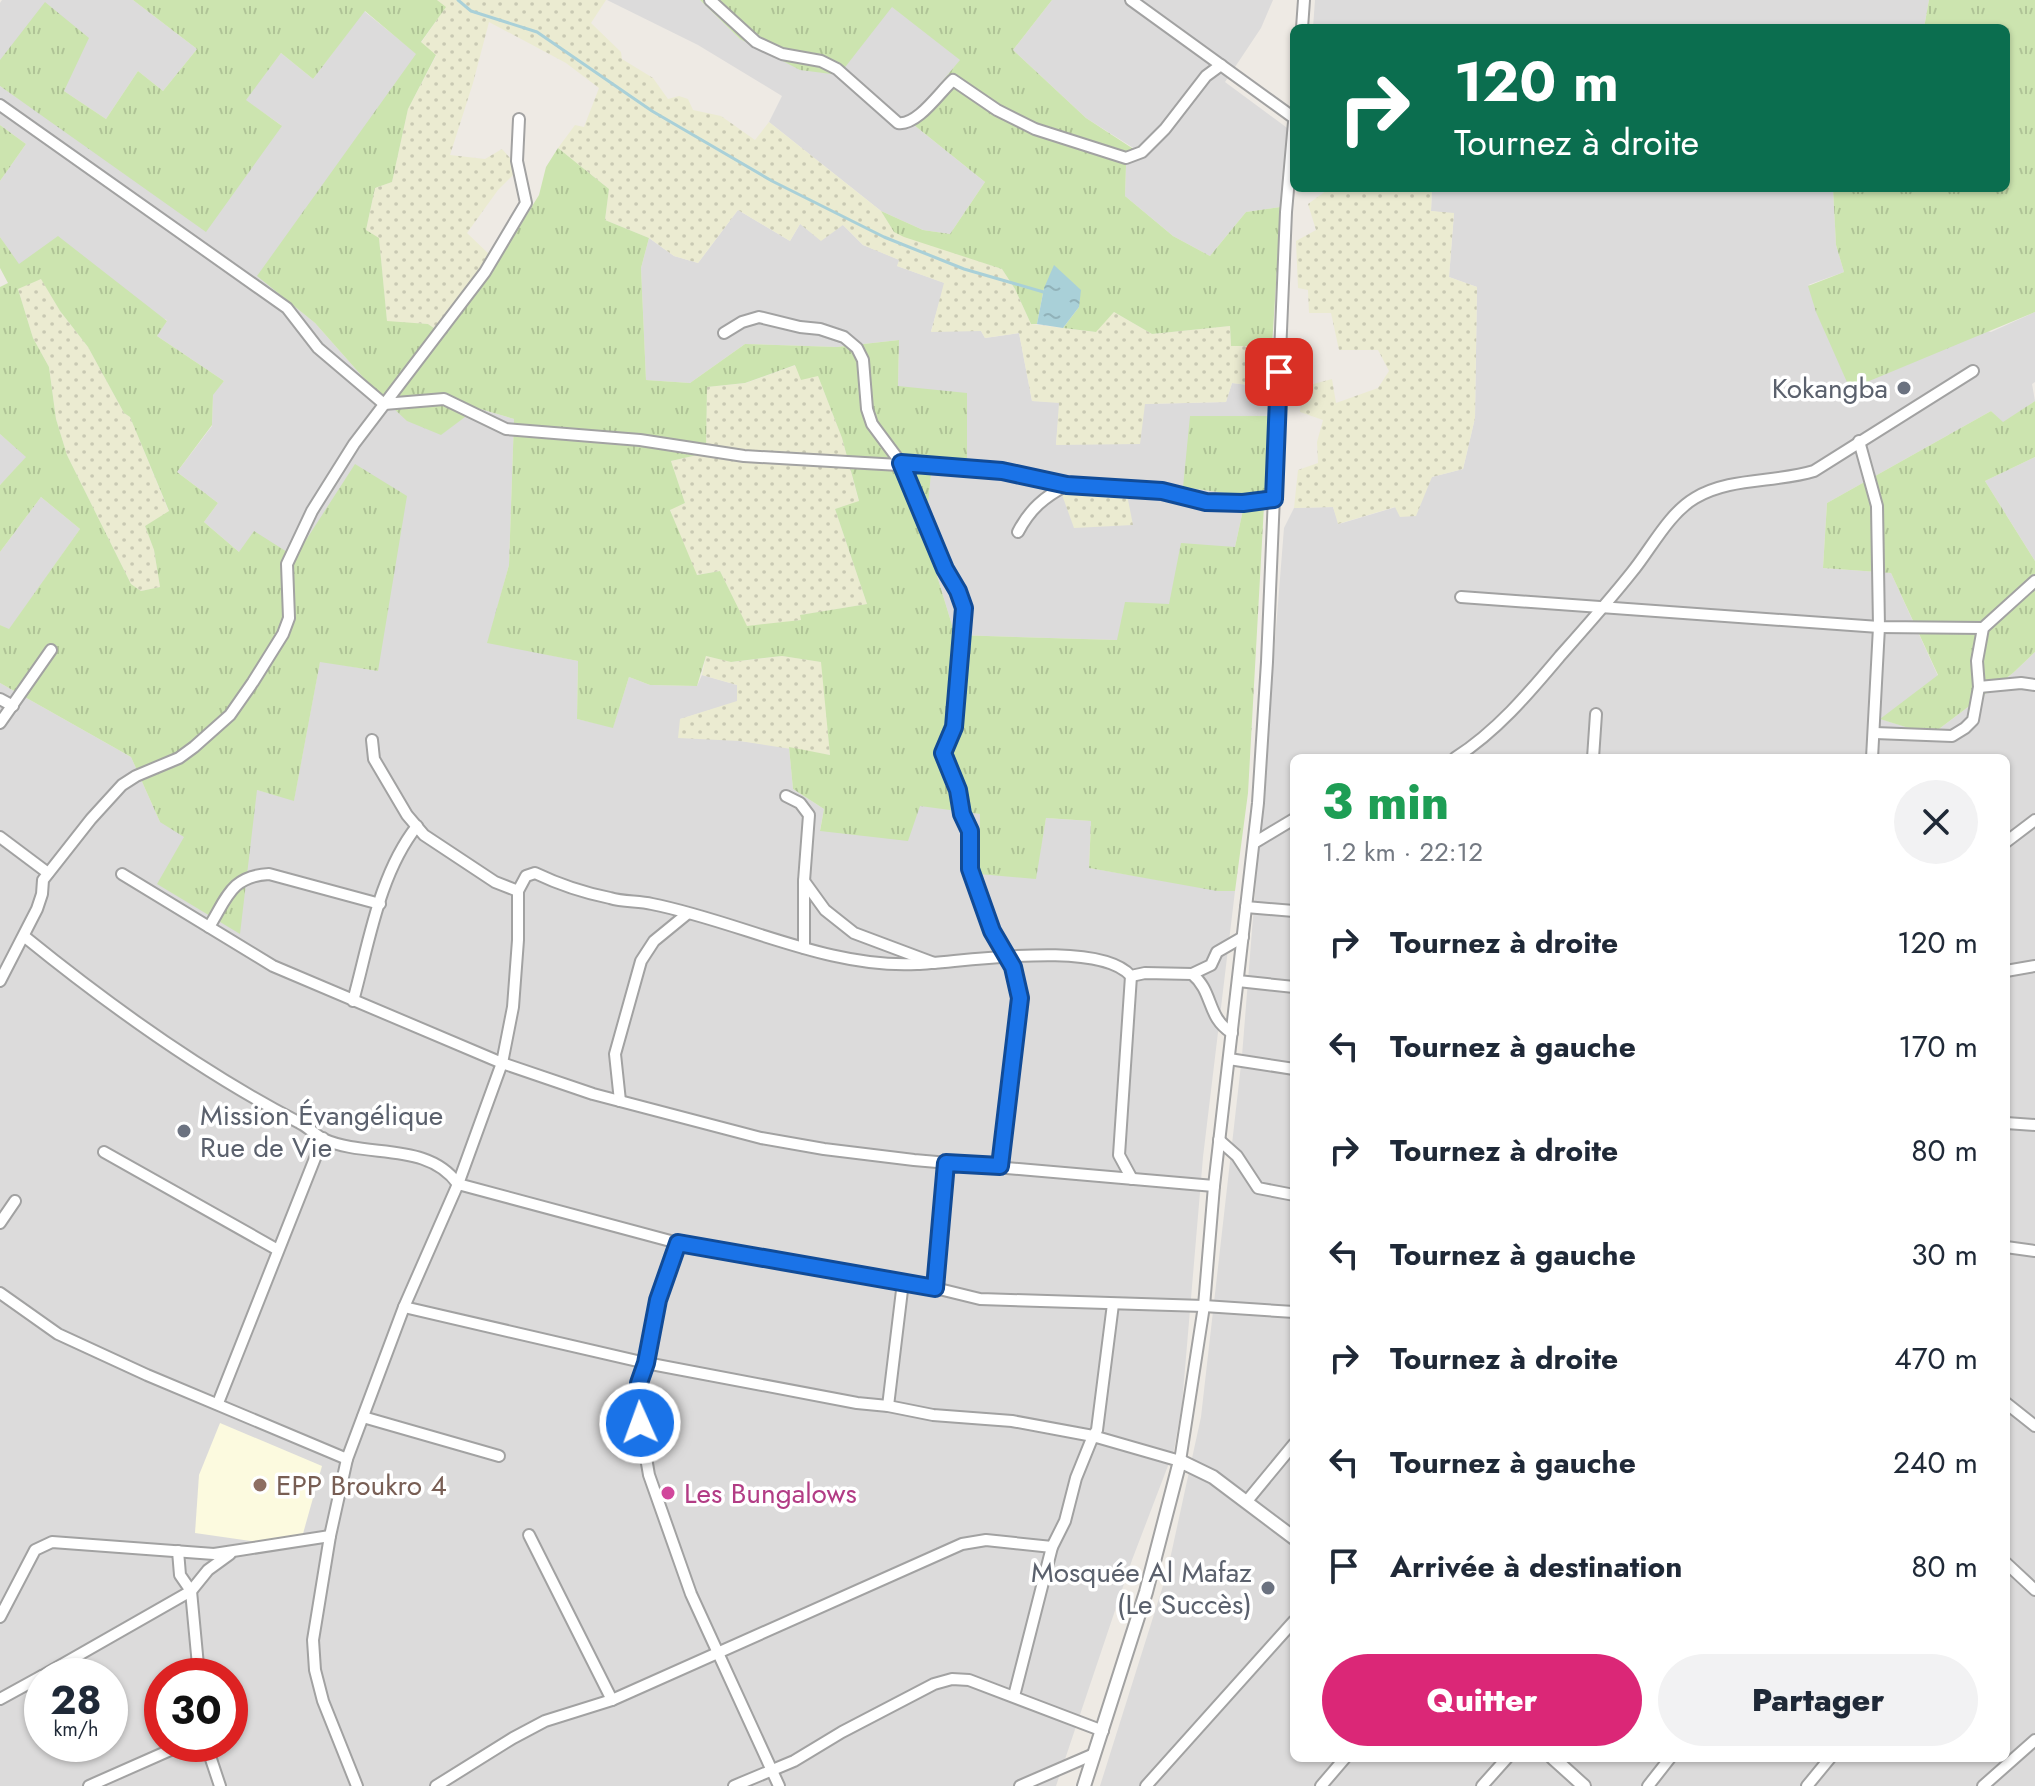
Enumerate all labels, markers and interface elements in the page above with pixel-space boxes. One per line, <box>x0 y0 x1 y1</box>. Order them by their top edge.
text: 120 m <box>1454 41 1619 122</box>
icon: right <box>1322 56 1426 160</box>
text: Tournez à droite <box>1454 116 1699 168</box>
pin <box>1245 338 1313 406</box>
icon: arrive <box>1257 350 1301 394</box>
place label: Kokangba <box>1772 368 1888 409</box>
marker: Kokangba <box>1895 379 1913 397</box>
text: 3 min <box>1322 768 1449 837</box>
button: close <box>1894 780 1978 864</box>
text: 1.2 km · 22:12 <box>1322 833 1483 871</box>
icon: right <box>1322 920 1366 964</box>
text: Tournez à droite <box>1390 921 1618 964</box>
text: 120 m <box>1897 921 1978 964</box>
icon: left <box>1322 1024 1366 1068</box>
text: Tournez à gauche <box>1390 1025 1636 1068</box>
text: 170 m <box>1898 1025 1978 1068</box>
place label: Mission Évangélique Rue de Vie <box>200 1095 443 1168</box>
marker: Mission Évangélique Rue de Vie <box>175 1122 193 1140</box>
icon: right <box>1322 1128 1366 1172</box>
text: Tournez à droite <box>1390 1129 1618 1172</box>
text: 80 m <box>1911 1129 1978 1172</box>
icon: left <box>1322 1232 1366 1276</box>
text: Tournez à gauche <box>1390 1233 1636 1276</box>
text: 30 m <box>1911 1233 1978 1276</box>
icon: right <box>1322 1336 1366 1380</box>
text: Tournez à droite <box>1390 1337 1618 1380</box>
text: 470 m <box>1894 1337 1978 1380</box>
position arrow <box>598 1381 682 1465</box>
icon: left <box>1322 1440 1366 1484</box>
text: Tournez à gauche <box>1390 1441 1636 1484</box>
text: 240 m <box>1893 1441 1978 1484</box>
place label: EPP Broukro 4 <box>276 1465 447 1506</box>
place label: Les Bungalows <box>684 1473 857 1514</box>
marker: EPP Broukro 4 <box>251 1476 269 1494</box>
marker: Les Bungalows <box>659 1484 677 1502</box>
icon: arrive <box>1322 1544 1366 1588</box>
text: Arrivée à destination <box>1390 1545 1682 1588</box>
text: 80 m <box>1911 1545 1978 1588</box>
place label: Mosquée Al Mafaz (Le Succès) <box>1031 1552 1252 1625</box>
marker: Mosquée Al Mafaz (Le Succès) <box>1259 1579 1277 1597</box>
button: Quitter <box>1322 1654 1642 1746</box>
button: Partager <box>1658 1654 1978 1746</box>
speed limit sign: 30 <box>144 1658 248 1762</box>
text: 28 <box>50 1671 102 1729</box>
text: km/h <box>53 1715 99 1744</box>

